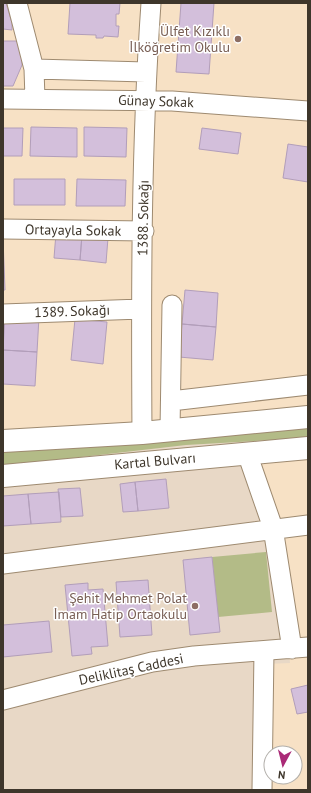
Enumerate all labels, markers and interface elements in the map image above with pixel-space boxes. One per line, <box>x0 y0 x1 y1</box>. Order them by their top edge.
place label: Ülfet Kızıklı İlköğretim Okulu <box>129 22 230 56</box>
marker: Ülfet Kızıklı İlköğretim Okulu <box>233 34 243 44</box>
street label: Günay Sokak <box>118 91 194 111</box>
street label: 1388. Sokağı <box>133 180 153 256</box>
street label: Ortayayla Sokak <box>25 220 122 240</box>
street label: 1389. Sokağı <box>34 301 110 321</box>
street label: Kartal Bulvarı <box>113 448 197 474</box>
place label: Şehit Mehmet Polat İmam Hatip Ortaokulu <box>54 589 187 623</box>
marker: Şehit Mehmet Polat İmam Hatip Ortaokulu <box>190 601 200 611</box>
street label: Deliklitaş Caddesi <box>77 649 185 689</box>
north arrow <box>263 745 303 785</box>
text: N <box>277 768 286 782</box>

